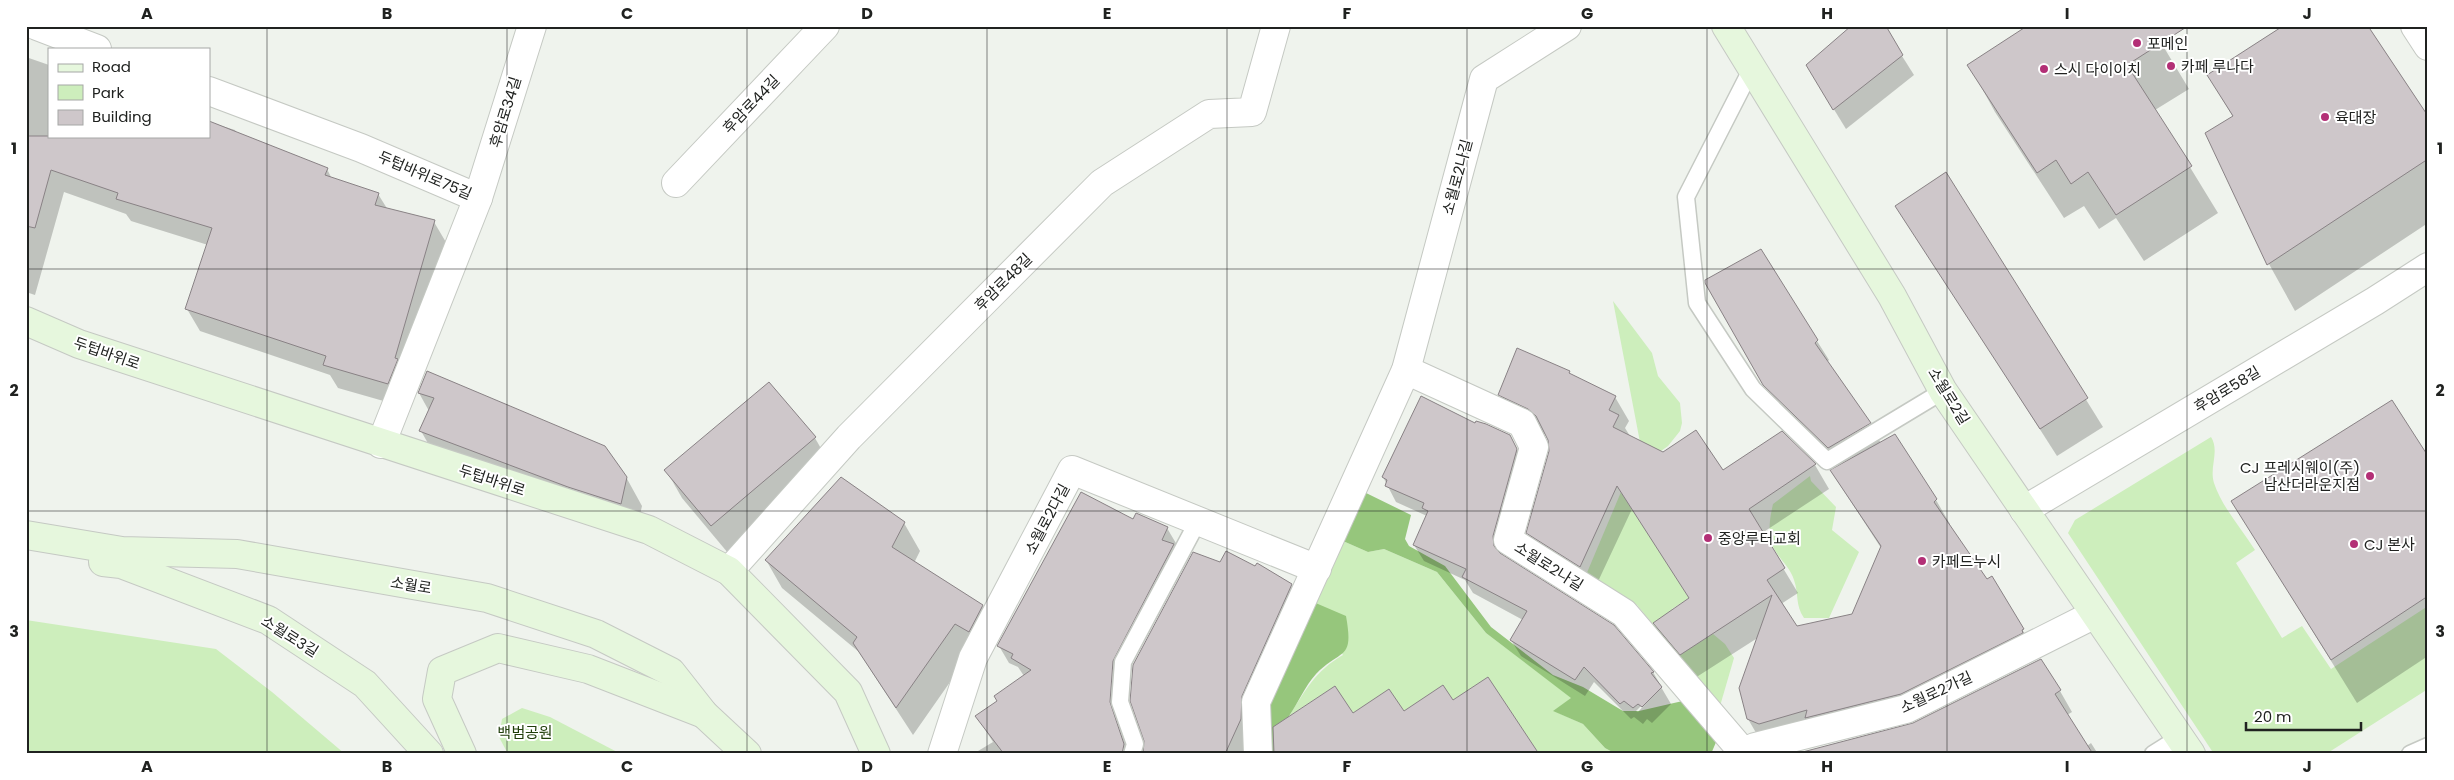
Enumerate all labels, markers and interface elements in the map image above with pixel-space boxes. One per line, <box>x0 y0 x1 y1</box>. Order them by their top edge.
text: A <box>141 2 153 25</box>
text: B <box>382 2 392 25</box>
text: C <box>621 2 633 25</box>
text: D <box>861 2 873 25</box>
text: E <box>1103 2 1111 25</box>
text: F <box>1343 2 1352 25</box>
text: G <box>1581 2 1593 25</box>
text: H <box>1821 2 1833 25</box>
text: I <box>2065 2 2069 25</box>
text: J <box>2302 2 2312 25</box>
place label: 포메인 <box>2147 33 2188 54</box>
marker: 포메인 <box>2131 37 2143 49</box>
legend <box>48 48 210 138</box>
text: Road <box>92 56 131 77</box>
place label: 카페 루나다 <box>2181 56 2254 77</box>
place label: 스시 다이이치 <box>2054 59 2141 80</box>
marker: 카페 루나다 <box>2165 60 2177 72</box>
marker: 스시 다이이치 <box>2038 63 2050 75</box>
street label: 후암로44길 <box>718 70 784 138</box>
street label: 후암로34길 <box>484 74 526 150</box>
text: Park <box>92 82 124 103</box>
text: Building <box>92 106 152 127</box>
place label: 육대장 <box>2335 107 2377 128</box>
marker: 육대장 <box>2319 111 2331 123</box>
text: 1 <box>11 137 17 160</box>
street label: 소월로2나길 <box>1437 137 1477 217</box>
text: 1 <box>2437 137 2443 160</box>
street label: 두텁바위로75길 <box>375 146 475 204</box>
street label: 후암로48길 <box>969 248 1037 316</box>
street label: 두텁바위로 <box>71 332 143 374</box>
street label: 후암로58길 <box>2190 361 2264 417</box>
street label: 소월로2길 <box>1923 363 1975 429</box>
text: 2 <box>9 379 19 402</box>
text: 2 <box>2435 379 2445 402</box>
place label: CJ 프레시웨이(주) 남산더라운지점 <box>2240 457 2360 495</box>
street label: 두텁바위로 <box>456 459 528 501</box>
marker: CJ 프레시웨이(주) 남산더라운지점 <box>2364 470 2376 482</box>
street label: 소월로2다길 <box>1020 480 1074 558</box>
place label: 중앙루터교회 <box>1718 528 1801 549</box>
marker: 중앙루터교회 <box>1702 532 1714 544</box>
place label: CJ 본사 <box>2364 534 2415 555</box>
street label: 소월로2나길 <box>1511 537 1587 595</box>
marker: CJ 본사 <box>2348 538 2360 550</box>
place label: 카페드누시 <box>1932 551 2001 572</box>
marker: 카페드누시 <box>1916 555 1928 567</box>
street label: 소월로 <box>389 571 433 599</box>
street label: 소월로3길 <box>257 610 323 662</box>
text: 3 <box>9 620 19 643</box>
text: 3 <box>2435 620 2445 643</box>
street label: 소월로2가길 <box>1896 666 1976 718</box>
scale bar <box>2246 700 2362 732</box>
text: 20 m <box>2254 706 2292 727</box>
park label: 백범공원 <box>497 722 553 743</box>
text: A <box>141 755 153 778</box>
text: B <box>382 755 392 778</box>
text: C <box>621 755 633 778</box>
text: D <box>861 755 873 778</box>
text: E <box>1103 755 1111 778</box>
text: F <box>1343 755 1352 778</box>
text: G <box>1581 755 1593 778</box>
text: H <box>1821 755 1833 778</box>
text: I <box>2065 755 2069 778</box>
text: J <box>2302 755 2312 778</box>

